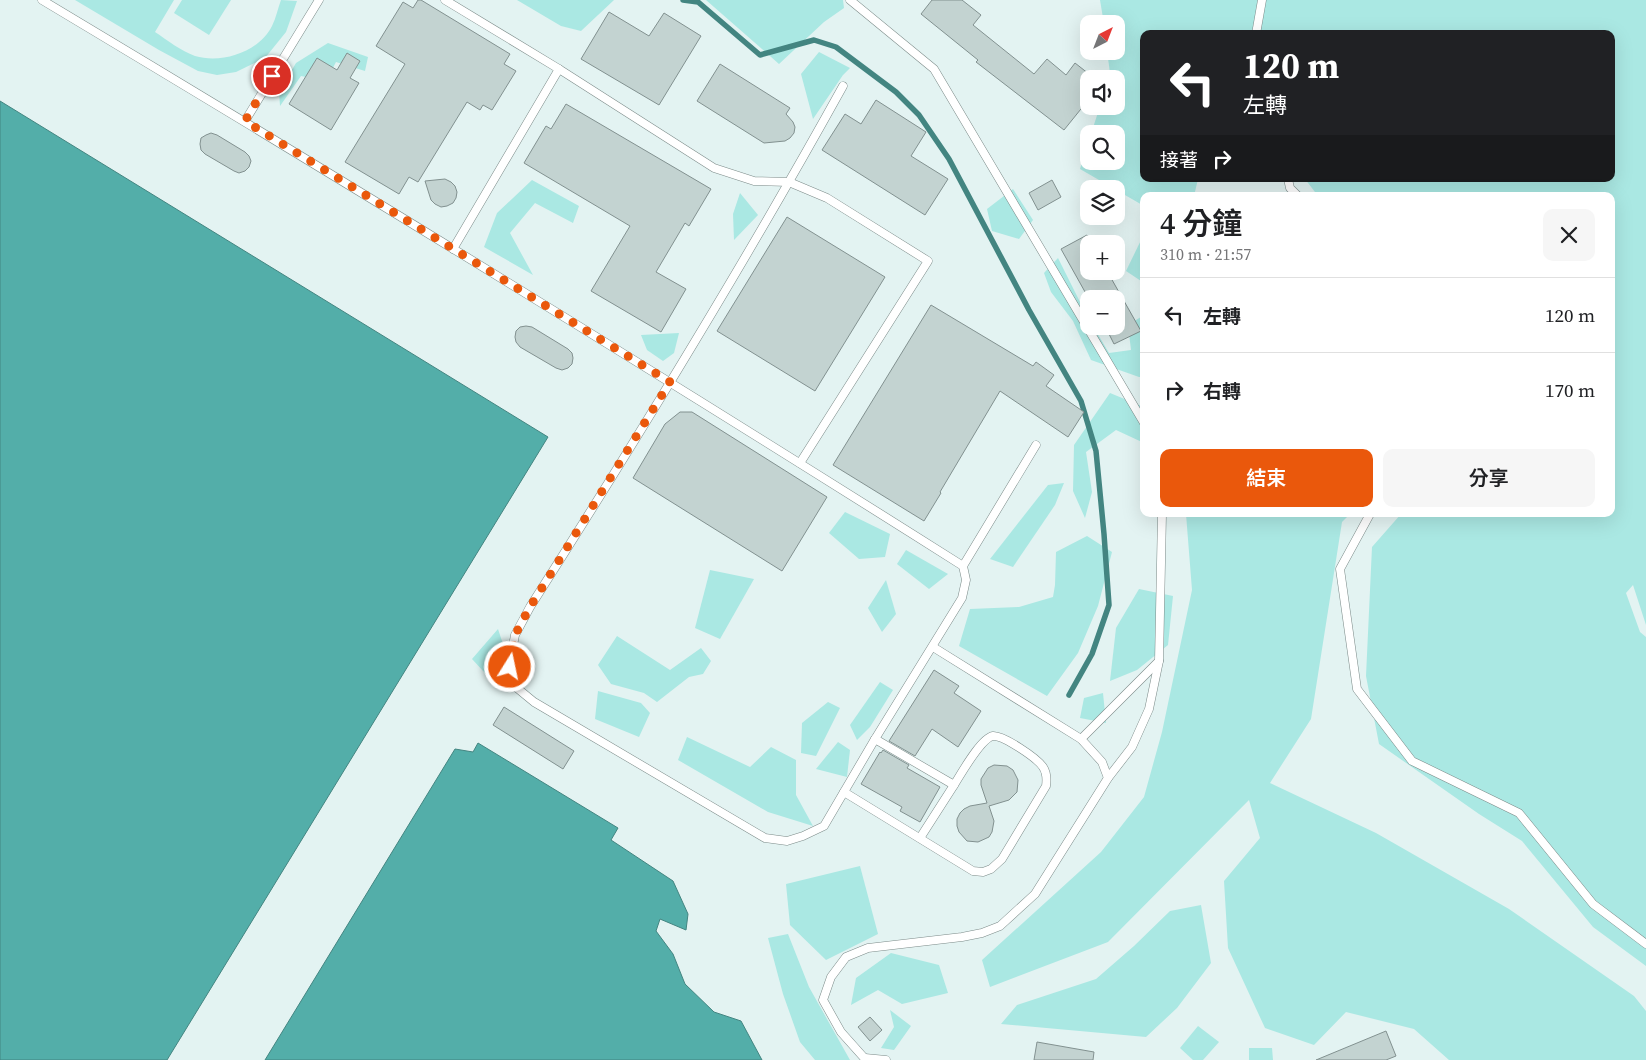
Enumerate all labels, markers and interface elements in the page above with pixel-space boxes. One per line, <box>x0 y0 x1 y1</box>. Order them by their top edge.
north arrow <box>1080 15 1125 60</box>
map controls <box>1080 15 1125 335</box>
text: 120 m <box>1243 42 1339 90</box>
icon: left <box>1160 50 1225 115</box>
pin <box>251 55 293 97</box>
icon: arrive <box>258 62 286 90</box>
button: sound <box>1080 70 1125 115</box>
text: 左轉 <box>1243 90 1287 120</box>
button: search <box>1080 125 1125 170</box>
icon: right <box>1208 145 1236 173</box>
text: 接著 <box>1160 147 1198 173</box>
button: layers <box>1080 180 1125 225</box>
text: 4 分鐘 <box>1160 203 1242 244</box>
button: close <box>1543 209 1595 261</box>
button: + <box>1080 235 1125 280</box>
text: 310 m · 21:57 <box>1160 243 1251 265</box>
button: − <box>1080 290 1125 335</box>
icon: left <box>1160 301 1188 329</box>
text: 120 m <box>1545 302 1595 328</box>
text: 左轉 <box>1203 303 1241 329</box>
icon: right <box>1160 376 1188 404</box>
text: 170 m <box>1545 377 1595 403</box>
text: 右轉 <box>1203 378 1241 404</box>
button: 結束 <box>1160 449 1373 507</box>
button: 分享 <box>1383 449 1595 507</box>
position arrow <box>483 640 535 692</box>

